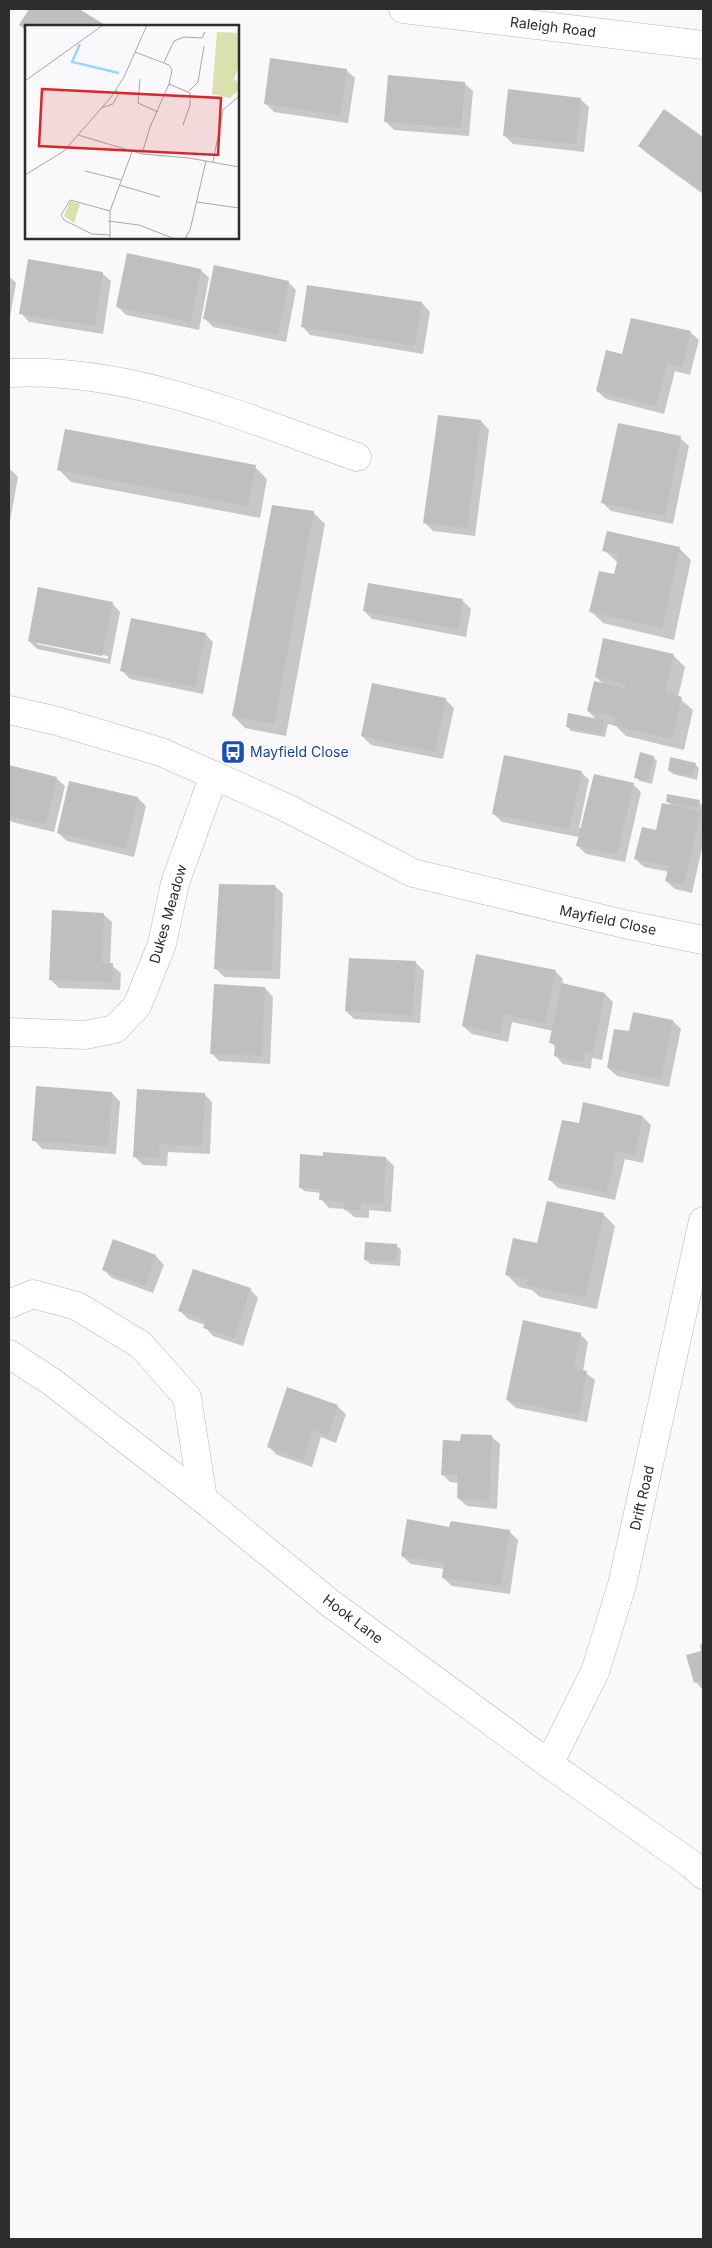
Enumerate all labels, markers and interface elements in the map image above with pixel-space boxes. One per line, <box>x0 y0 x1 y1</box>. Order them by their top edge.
street label: Raleigh Road <box>509 13 597 40</box>
inset map <box>25 25 239 239</box>
bus stop icon: Mayfield Close <box>220 739 246 765</box>
place label: Mayfield Close <box>250 743 349 760</box>
street label: Dukes Meadow <box>145 862 190 965</box>
street label: Mayfield Close <box>558 901 658 938</box>
street label: Drift Road <box>626 1464 657 1532</box>
street label: Hook Lane <box>320 1590 387 1647</box>

